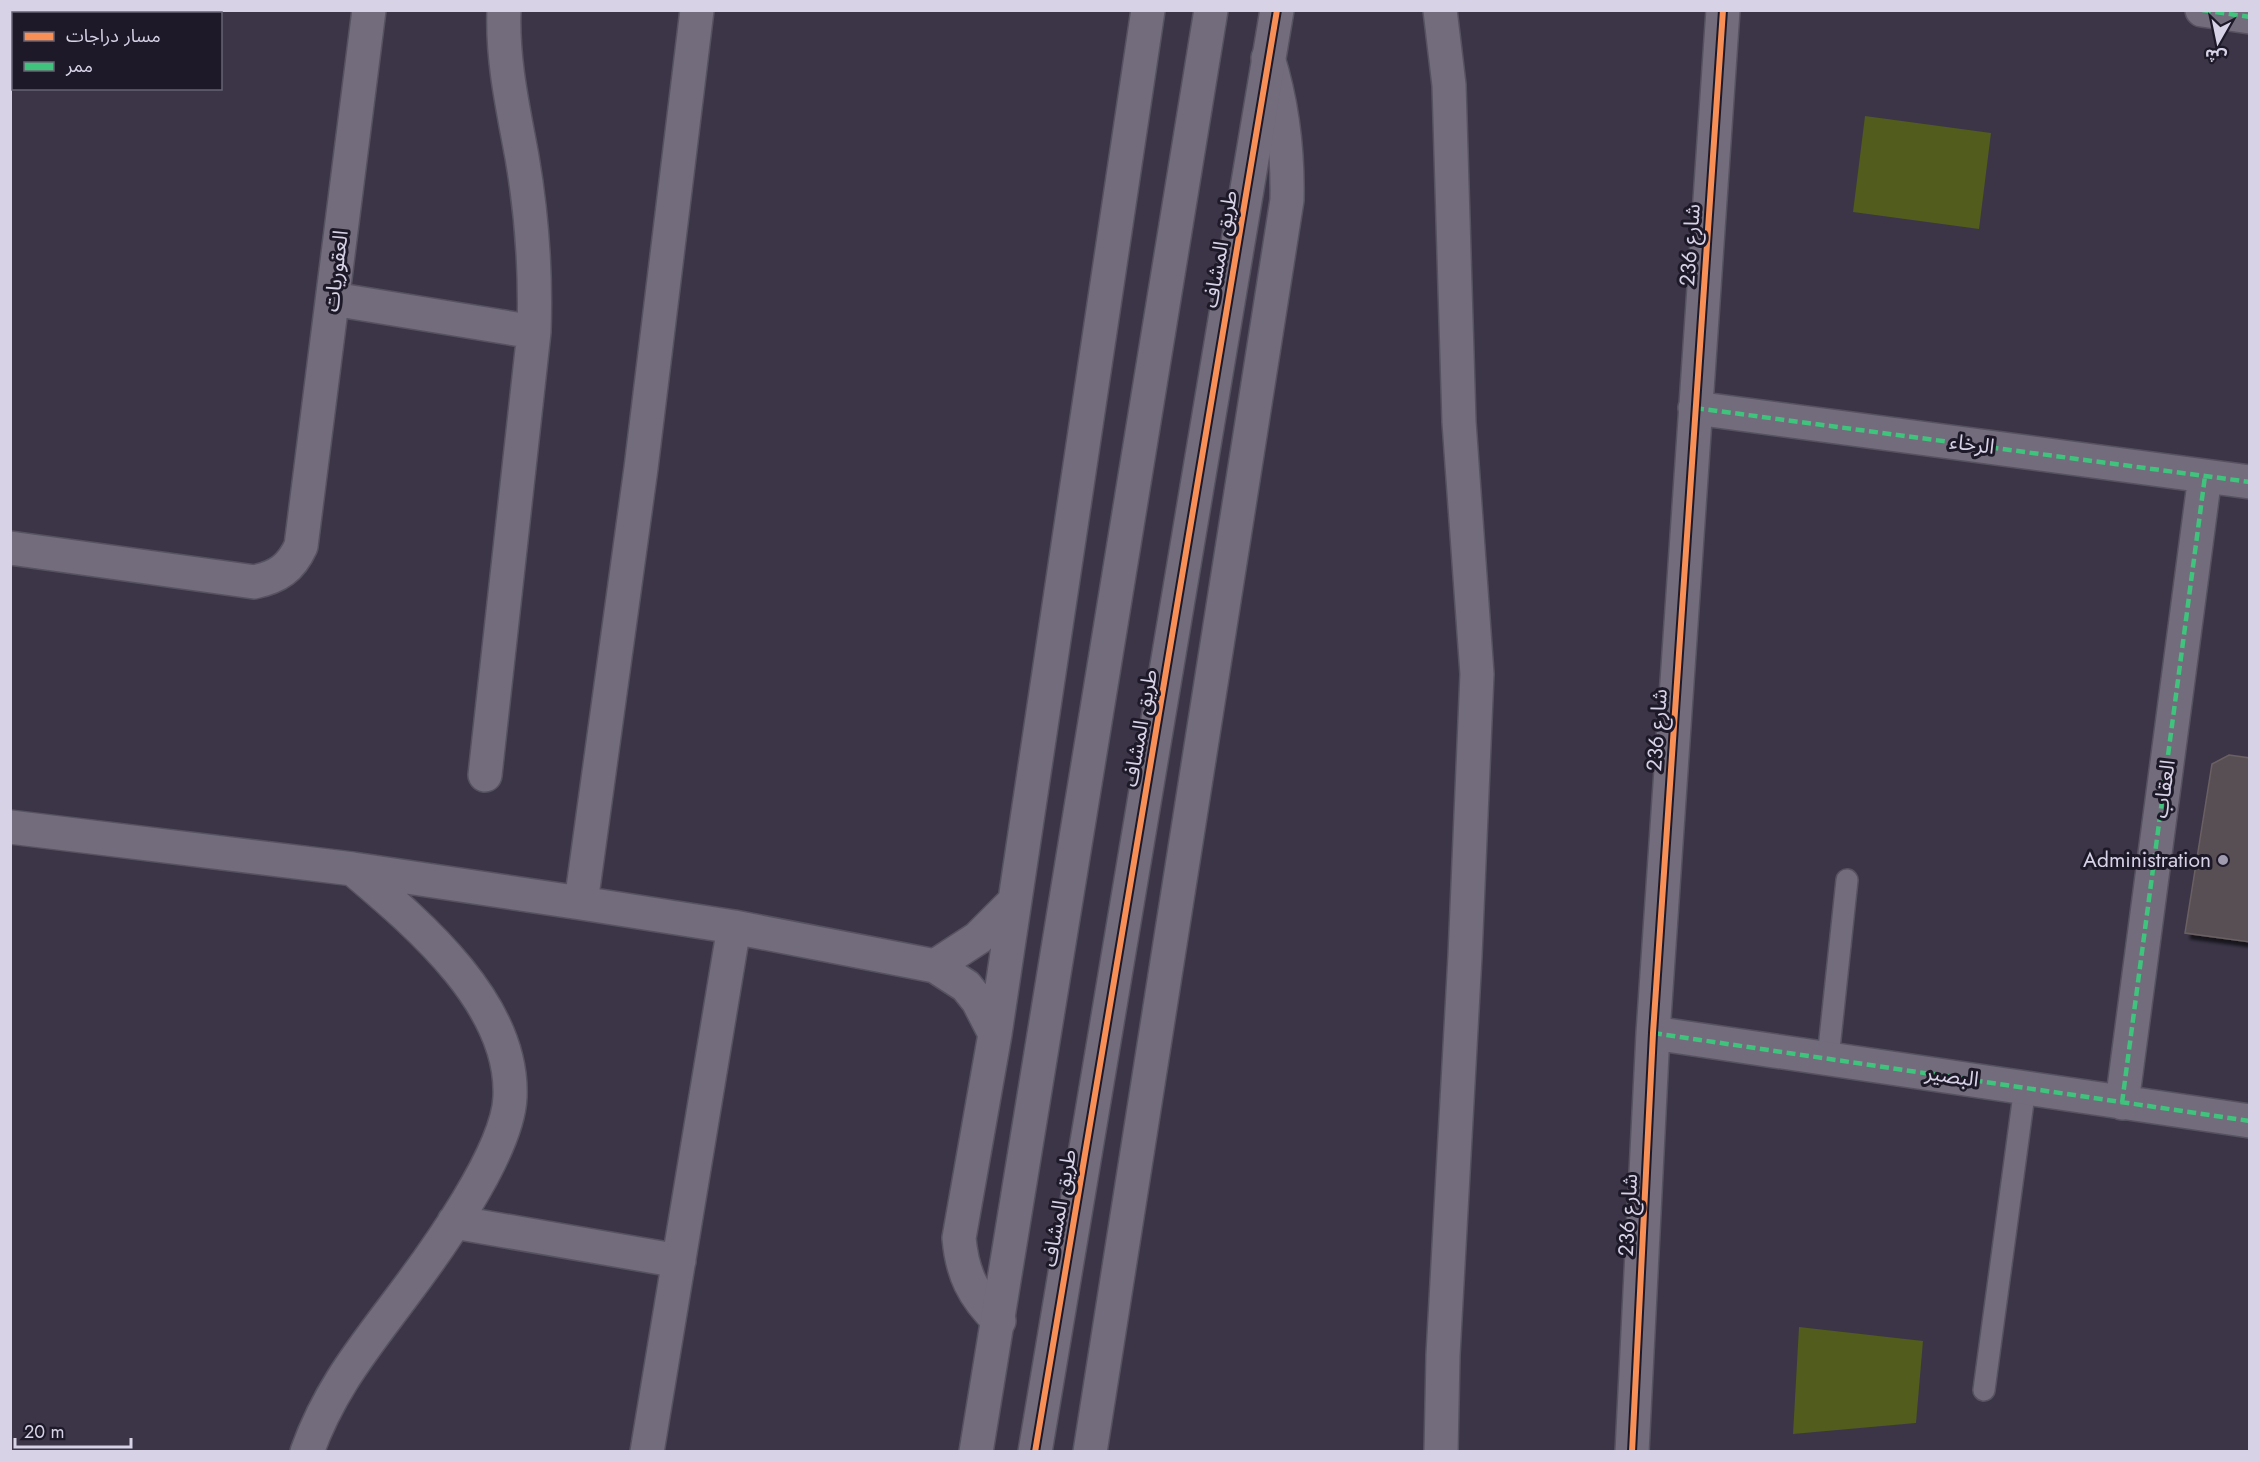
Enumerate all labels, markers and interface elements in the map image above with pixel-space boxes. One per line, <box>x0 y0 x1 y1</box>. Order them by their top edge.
legend <box>12 12 222 90</box>
north arrow <box>2188 12 2248 72</box>
text: مسار دراجات <box>66 23 161 49</box>
text: ش <box>2203 43 2228 69</box>
text: ممر <box>65 53 93 79</box>
street label: طريق المشاف <box>1195 188 1245 310</box>
street label: شارع 236 <box>1672 203 1708 287</box>
street label: العقوريات <box>316 228 356 314</box>
street label: الرخاء <box>1948 426 1996 462</box>
street label: طريق المشاف <box>1115 667 1165 789</box>
street label: شارع 236 <box>1639 688 1675 772</box>
street label: العقاب <box>2145 758 2183 820</box>
place label: Administration <box>2083 845 2211 875</box>
marker: Administration <box>2216 853 2230 867</box>
street label: البصير <box>1922 1057 1981 1095</box>
street label: طريق المشاف <box>1034 1147 1084 1269</box>
street label: شارع 236 <box>1611 1173 1645 1257</box>
scale bar <box>15 1411 130 1449</box>
text: 20 m <box>24 1419 64 1445</box>

